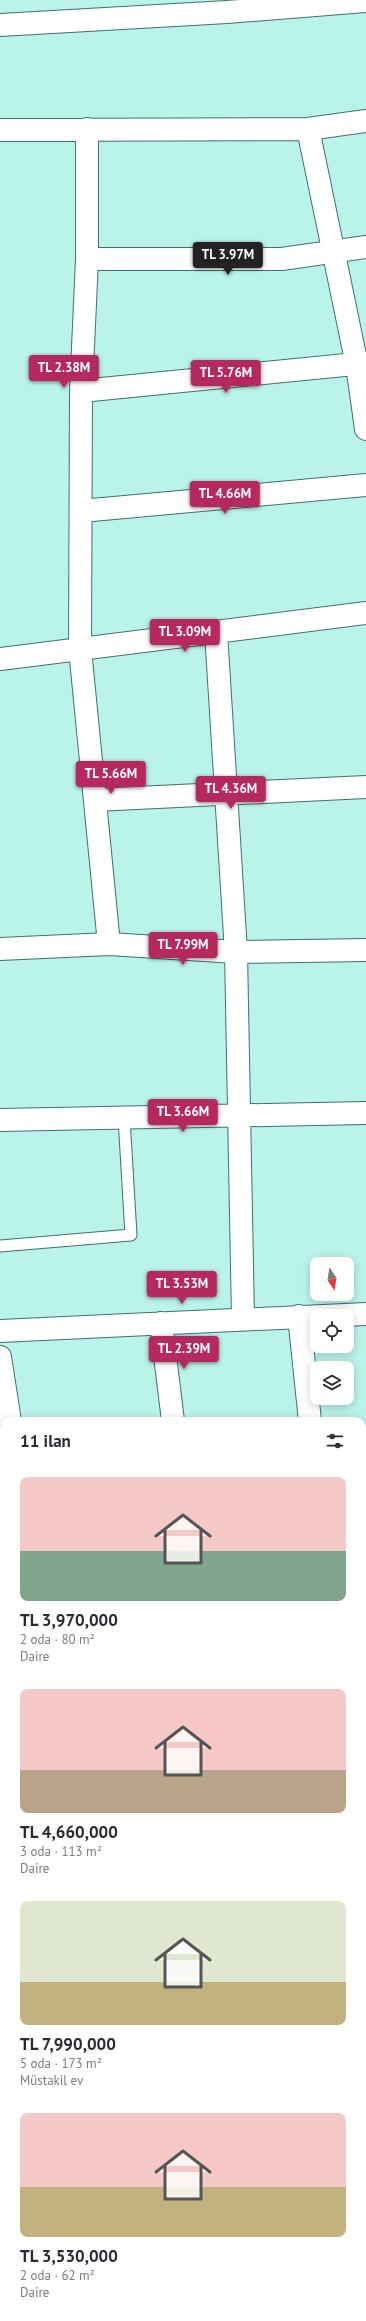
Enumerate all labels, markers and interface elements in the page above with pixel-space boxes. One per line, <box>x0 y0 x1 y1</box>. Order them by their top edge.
pin: TL 3.97M <box>187 242 269 276</box>
text: TL 3.97M <box>202 246 254 263</box>
pin: TL 2.38M <box>23 355 105 389</box>
text: TL 2.38M <box>38 359 90 376</box>
pin: TL 5.76M <box>185 360 267 394</box>
text: TL 5.76M <box>200 364 252 381</box>
pin: TL 4.66M <box>184 481 266 515</box>
text: TL 4.66M <box>199 485 251 502</box>
pin: TL 3.09M <box>144 619 226 653</box>
text: TL 3.09M <box>159 623 211 640</box>
pin: TL 5.66M <box>70 761 152 795</box>
text: TL 5.66M <box>85 765 137 782</box>
pin: TL 4.36M <box>190 776 272 810</box>
text: TL 4.36M <box>205 780 257 797</box>
pin: TL 7.99M <box>142 932 224 966</box>
text: TL 7.99M <box>158 936 208 953</box>
pin: TL 3.66M <box>142 1099 224 1133</box>
text: TL 3.66M <box>157 1103 209 1120</box>
north arrow <box>310 1257 354 1301</box>
map controls <box>310 1257 354 1405</box>
pin: TL 3.53M <box>141 1271 223 1305</box>
text: TL 3.53M <box>156 1275 208 1292</box>
button: locate <box>310 1309 354 1353</box>
pin: TL 2.39M <box>143 1336 225 1370</box>
text: TL 2.39M <box>158 1340 210 1357</box>
button: layers <box>310 1361 354 1405</box>
text: 11 ilan <box>20 1430 71 1452</box>
icon: filters <box>324 1430 346 1452</box>
icon: home <box>147 1503 219 1575</box>
text: TL 3,970,000 <box>20 1609 118 1631</box>
text: 2 oda · 80 m² <box>20 1631 95 1648</box>
text: Daire <box>20 1648 49 1665</box>
icon: home <box>147 1715 219 1787</box>
text: TL 4,660,000 <box>20 1821 118 1843</box>
text: 3 oda · 113 m² <box>20 1843 102 1860</box>
text: Daire <box>20 1860 49 1877</box>
icon: home <box>147 1927 219 1999</box>
text: TL 7,990,000 <box>20 2033 116 2055</box>
text: 5 oda · 173 m² <box>20 2055 102 2072</box>
text: Müstakil ev <box>20 2072 83 2089</box>
icon: home <box>147 2139 219 2211</box>
text: TL 3,530,000 <box>20 2245 118 2267</box>
text: 2 oda · 62 m² <box>20 2267 95 2284</box>
text: Daire <box>20 2284 49 2301</box>

